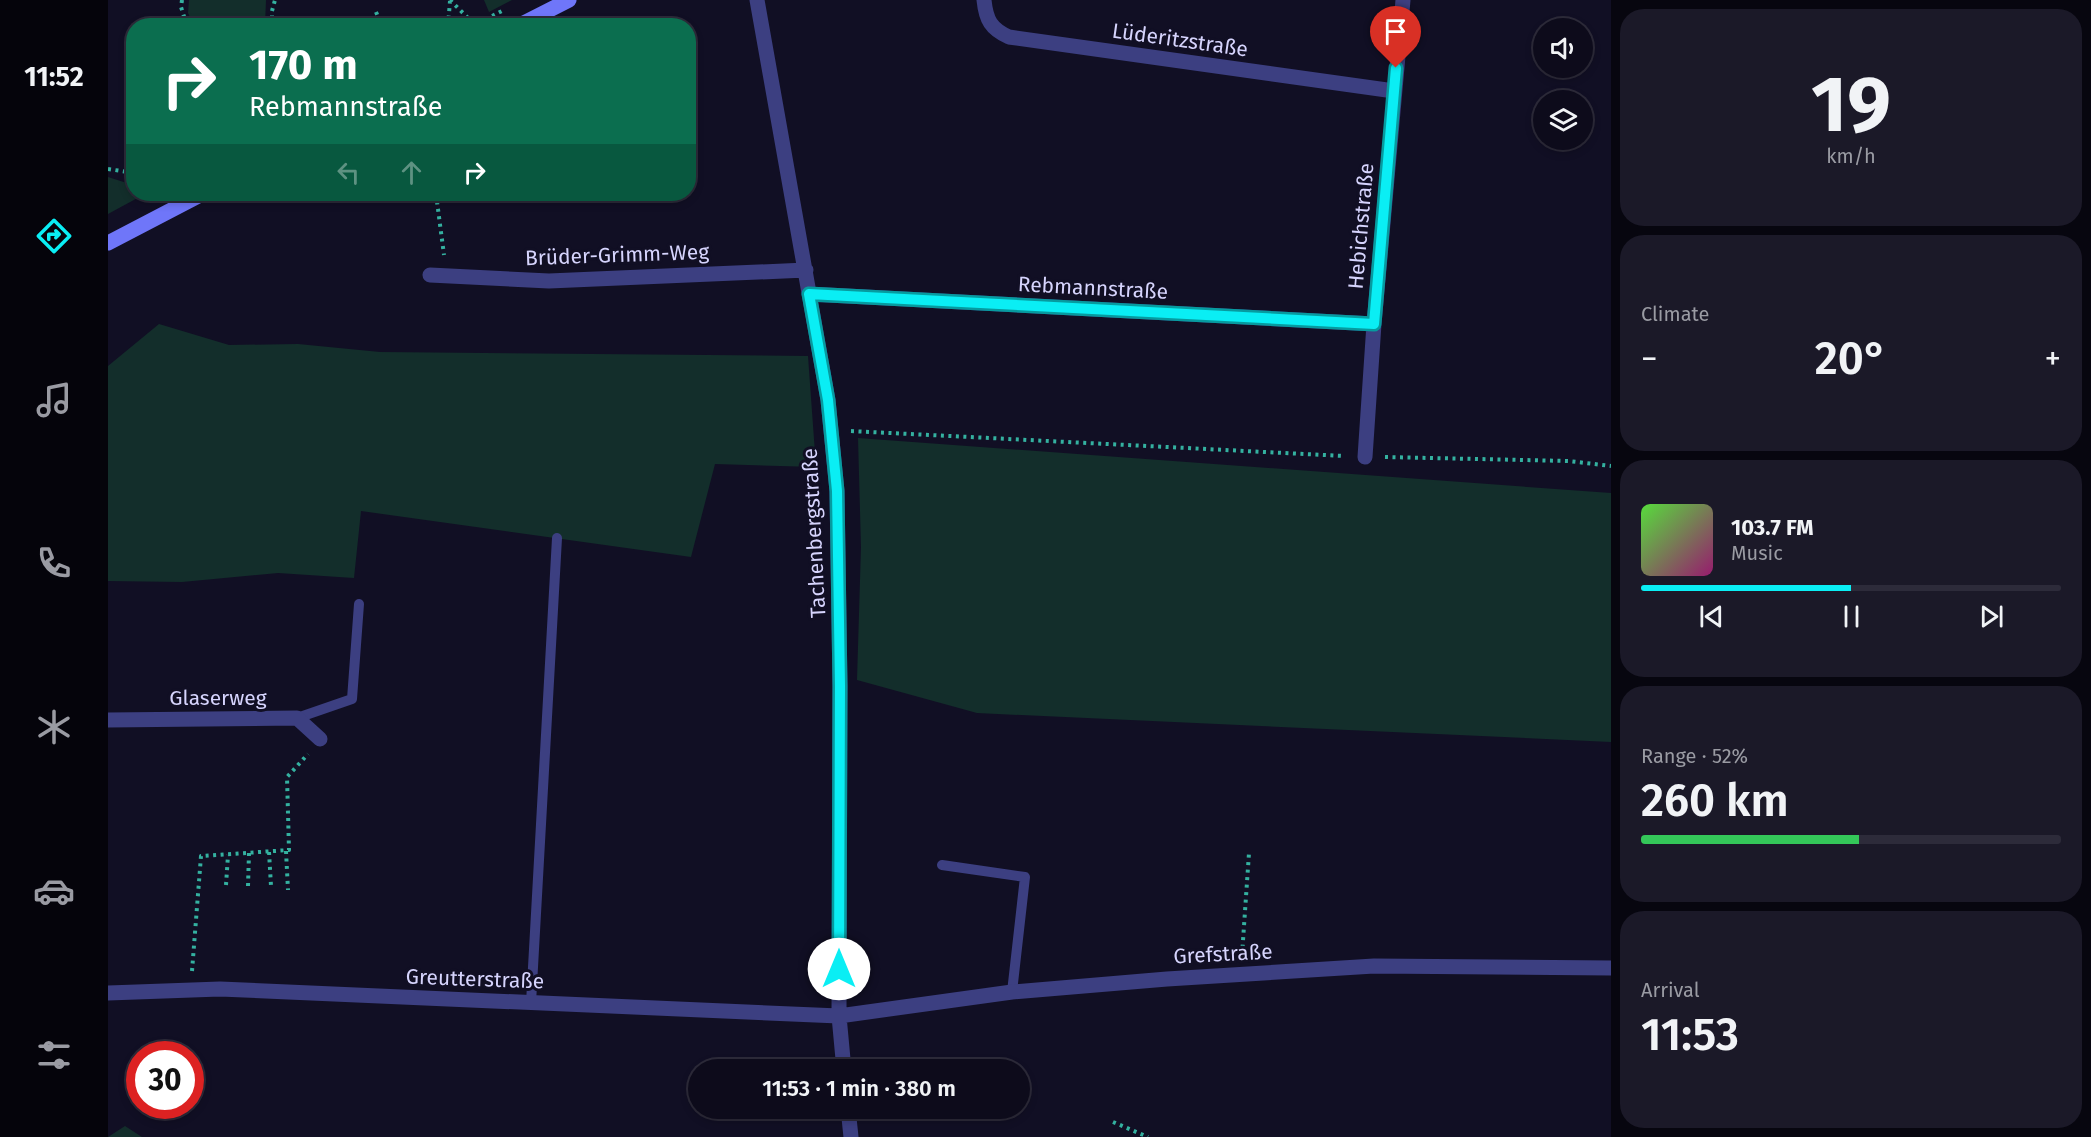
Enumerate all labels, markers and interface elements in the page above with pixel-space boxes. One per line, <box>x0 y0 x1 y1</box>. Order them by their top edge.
pin <box>1370 6 1421 68</box>
icon: arrive <box>1379 15 1412 48</box>
street label: Lüderitzstraße <box>1110 18 1250 62</box>
map controls <box>1533 18 1593 150</box>
button: sound <box>1533 18 1593 78</box>
text: 170 m <box>249 40 358 90</box>
icon: right <box>150 42 228 120</box>
text: 19 <box>1811 58 1891 152</box>
text: 11:52 <box>24 61 84 93</box>
button: layers <box>1533 90 1593 150</box>
text: Rebmannstraße <box>249 91 442 123</box>
text: km/h <box>1826 144 1876 168</box>
icon: left <box>332 156 365 189</box>
icon: ahead <box>395 156 428 189</box>
icon: right <box>458 156 491 189</box>
street label: Hebichstraße <box>1343 162 1379 290</box>
icon: directions <box>33 215 75 257</box>
street label: Brüder-Grimm-Weg <box>524 239 710 271</box>
street label: Rebmannstraße <box>1017 271 1169 305</box>
text: Climate <box>1641 302 1709 326</box>
text: 20° <box>1815 332 1887 386</box>
text: − <box>1641 339 1658 379</box>
text: + <box>2045 339 2061 379</box>
icon: music <box>33 379 75 421</box>
street label: Tachenbergstraße <box>797 447 831 619</box>
text: 103.7 FM <box>1731 514 1814 541</box>
text: Music <box>1731 541 1783 565</box>
icon: phone <box>33 542 75 584</box>
icon: previous <box>1695 600 1728 633</box>
icon: pause <box>1835 600 1868 633</box>
icon: next <box>1975 600 2008 633</box>
street label: Glaserweg <box>169 685 267 711</box>
icon: climate <box>33 706 75 748</box>
text: Range · 52% <box>1641 744 1748 768</box>
text: 260 km <box>1641 774 1789 828</box>
icon: car <box>33 870 75 912</box>
position arrow <box>807 937 871 1001</box>
street label: Grefstraße <box>1173 938 1273 970</box>
street label: Greutterstraße <box>405 964 545 994</box>
text: Arrival <box>1641 978 1700 1002</box>
text: 11:53 <box>1641 1008 1739 1062</box>
icon: filters <box>33 1034 75 1076</box>
speed limit sign: 30 <box>126 1041 204 1119</box>
text: 11:53 · 1 min · 380 m <box>762 1075 956 1102</box>

